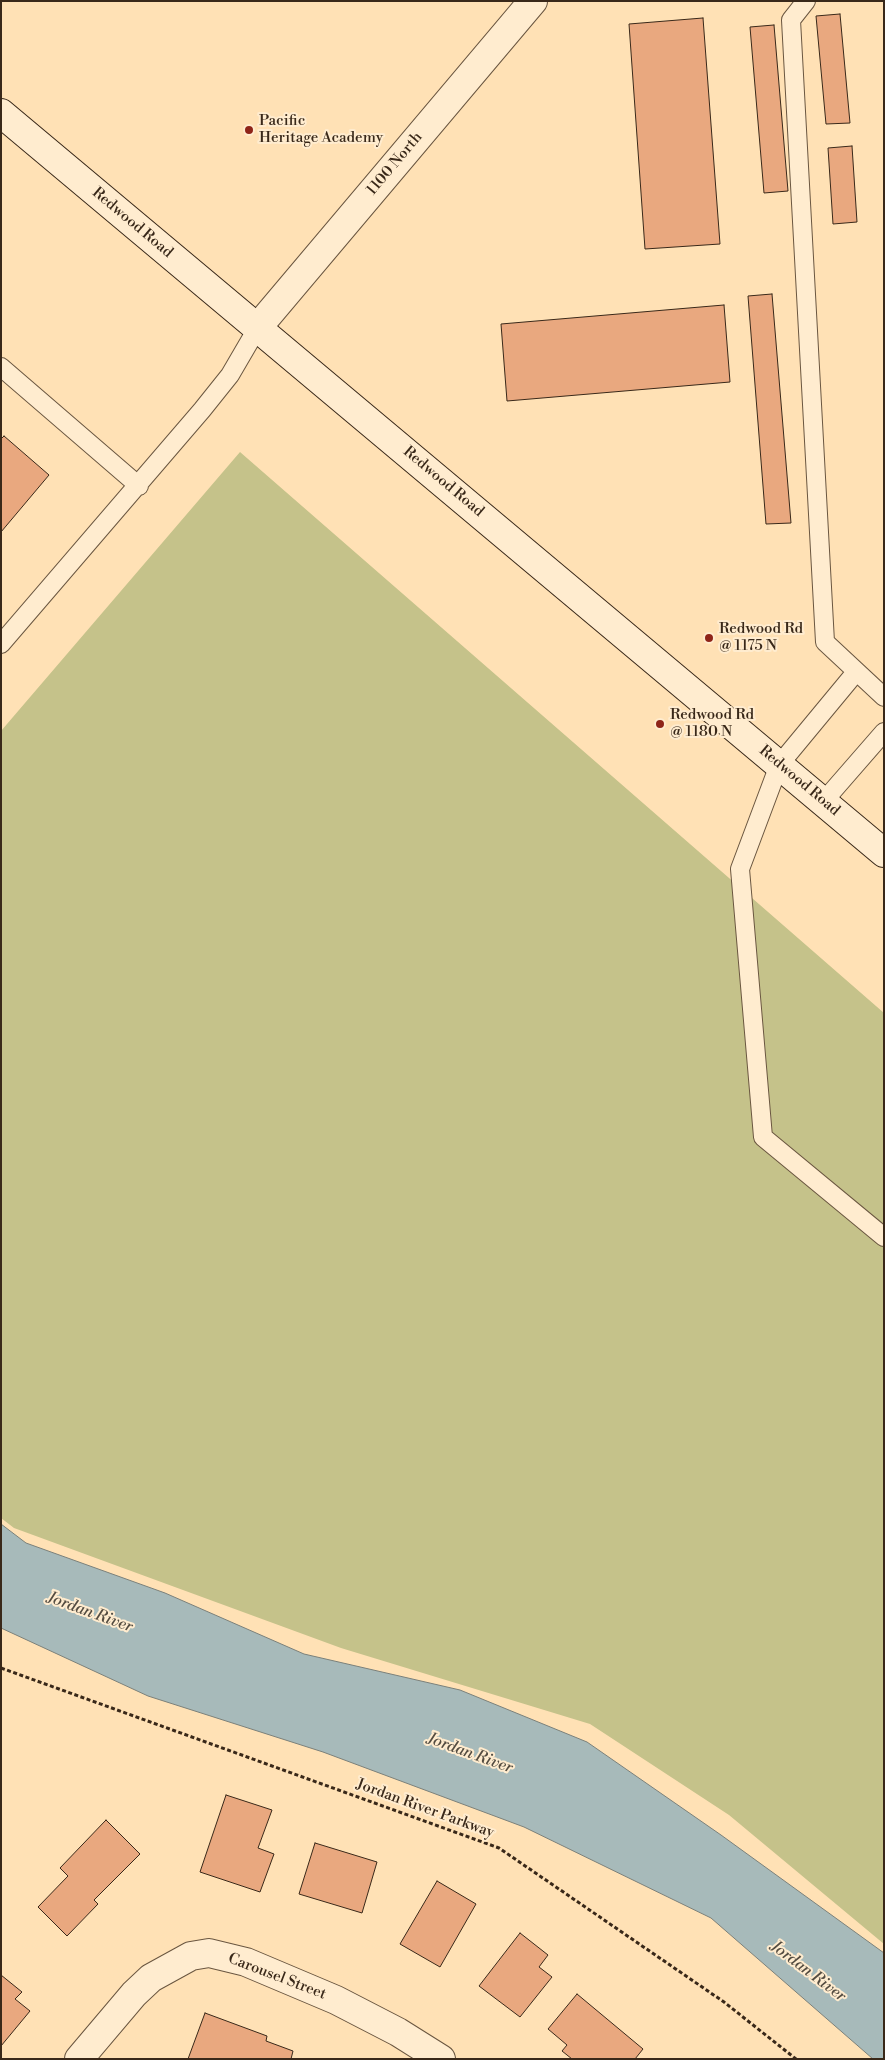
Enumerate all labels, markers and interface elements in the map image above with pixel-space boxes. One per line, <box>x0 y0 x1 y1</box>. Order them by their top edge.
place label: Pacific Heritage Academy <box>259 112 383 147</box>
marker: Pacific Heritage Academy <box>243 124 255 136</box>
street label: 1100 North <box>363 129 427 199</box>
street label: Redwood Road <box>88 184 176 262</box>
street label: Redwood Road <box>399 443 487 521</box>
place label: Redwood Rd @ 1175 N <box>719 620 803 655</box>
marker: Redwood Rd @ 1175 N <box>703 632 715 644</box>
place label: Redwood Rd @ 1180 N <box>670 706 754 741</box>
marker: Redwood Rd @ 1180 N <box>654 718 666 730</box>
street label: Redwood Road <box>755 742 843 820</box>
water label: Jordan River <box>45 1589 135 1637</box>
water label: Jordan River <box>425 1730 515 1778</box>
street label: Jordan River Parkway <box>354 1776 496 1842</box>
water label: Jordan River <box>767 1938 849 2006</box>
street label: Carousel Street <box>225 1950 329 2004</box>

